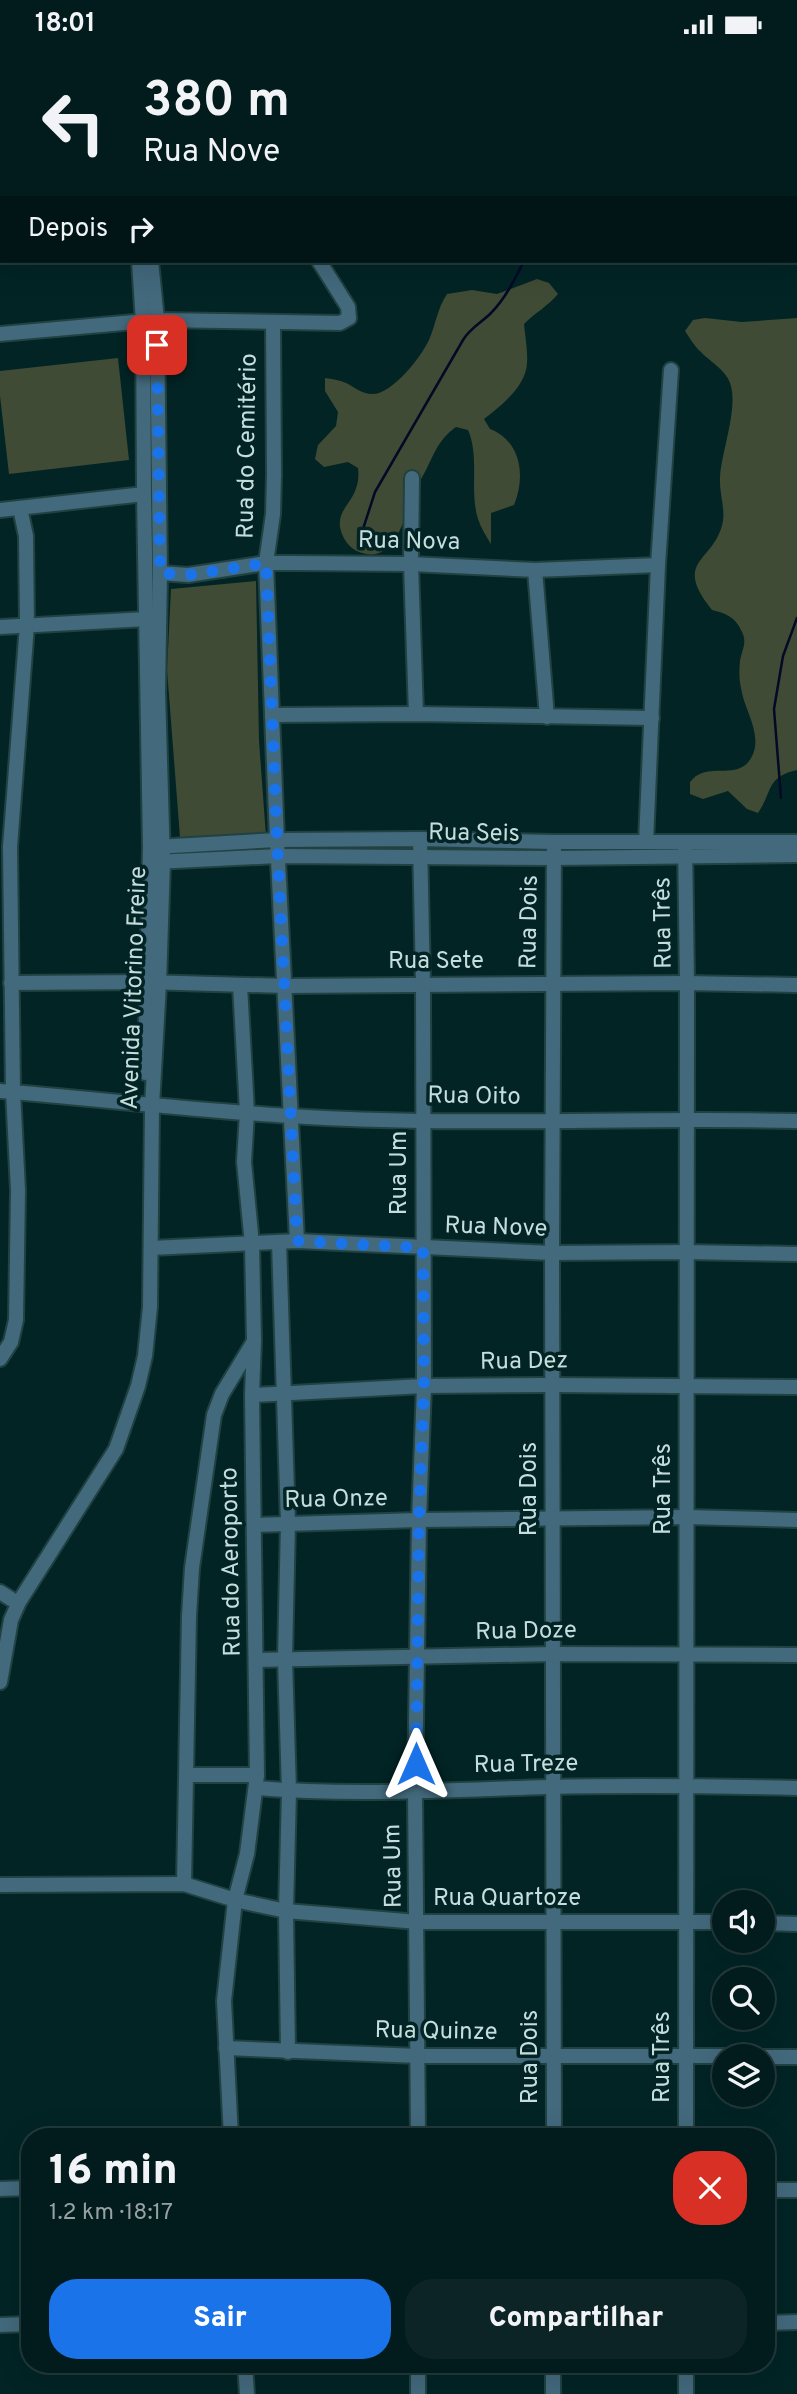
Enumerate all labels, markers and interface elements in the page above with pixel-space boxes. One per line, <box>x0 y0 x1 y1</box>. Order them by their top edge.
text: 18:01 <box>35 8 96 41</box>
text: 380 m <box>143 72 290 134</box>
icon: left <box>28 77 119 168</box>
text: Rua Nove <box>143 133 280 173</box>
icon: right <box>122 210 160 248</box>
text: Depois <box>28 213 108 246</box>
pin <box>127 315 187 375</box>
icon: arrive <box>138 326 176 364</box>
street label: Rua do Cemitério <box>231 353 265 539</box>
street label: Rua Nova <box>358 526 460 558</box>
street label: Rua Seis <box>428 818 520 850</box>
street label: Avenida Vitorino Freire <box>116 866 154 1110</box>
street label: Rua Dois <box>514 875 546 969</box>
street label: Rua Três <box>648 877 680 969</box>
street label: Rua Sete <box>388 947 484 977</box>
street label: Rua Oito <box>427 1081 521 1113</box>
street label: Rua Um <box>385 1131 415 1215</box>
street label: Rua Nove <box>444 1211 548 1245</box>
street label: Rua Dez <box>480 1346 568 1378</box>
street label: Rua Dois <box>515 1442 545 1536</box>
street label: Rua Três <box>649 1443 679 1535</box>
street label: Rua do Aeroporto <box>215 1467 249 1657</box>
street label: Rua Onze <box>284 1484 388 1516</box>
street label: Rua Doze <box>475 1616 577 1648</box>
position arrow <box>379 1727 453 1801</box>
street label: Rua Treze <box>473 1749 579 1781</box>
street label: Rua Um <box>378 1824 410 1908</box>
street label: Rua Quartoze <box>433 1884 581 1914</box>
map controls <box>712 1890 775 2107</box>
button: sound <box>712 1890 775 1953</box>
button: search <box>712 1967 775 2030</box>
street label: Rua Dois <box>516 2010 546 2104</box>
street label: Rua Três <box>648 2011 678 2103</box>
street label: Rua Quinze <box>374 2016 498 2048</box>
button: layers <box>712 2044 775 2107</box>
text: 16 min <box>49 2146 178 2199</box>
button: close <box>673 2151 747 2225</box>
text: 1.2 km · 18:17 <box>49 2199 173 2228</box>
button: Sair <box>49 2279 391 2359</box>
button: Compartilhar <box>405 2279 747 2359</box>

